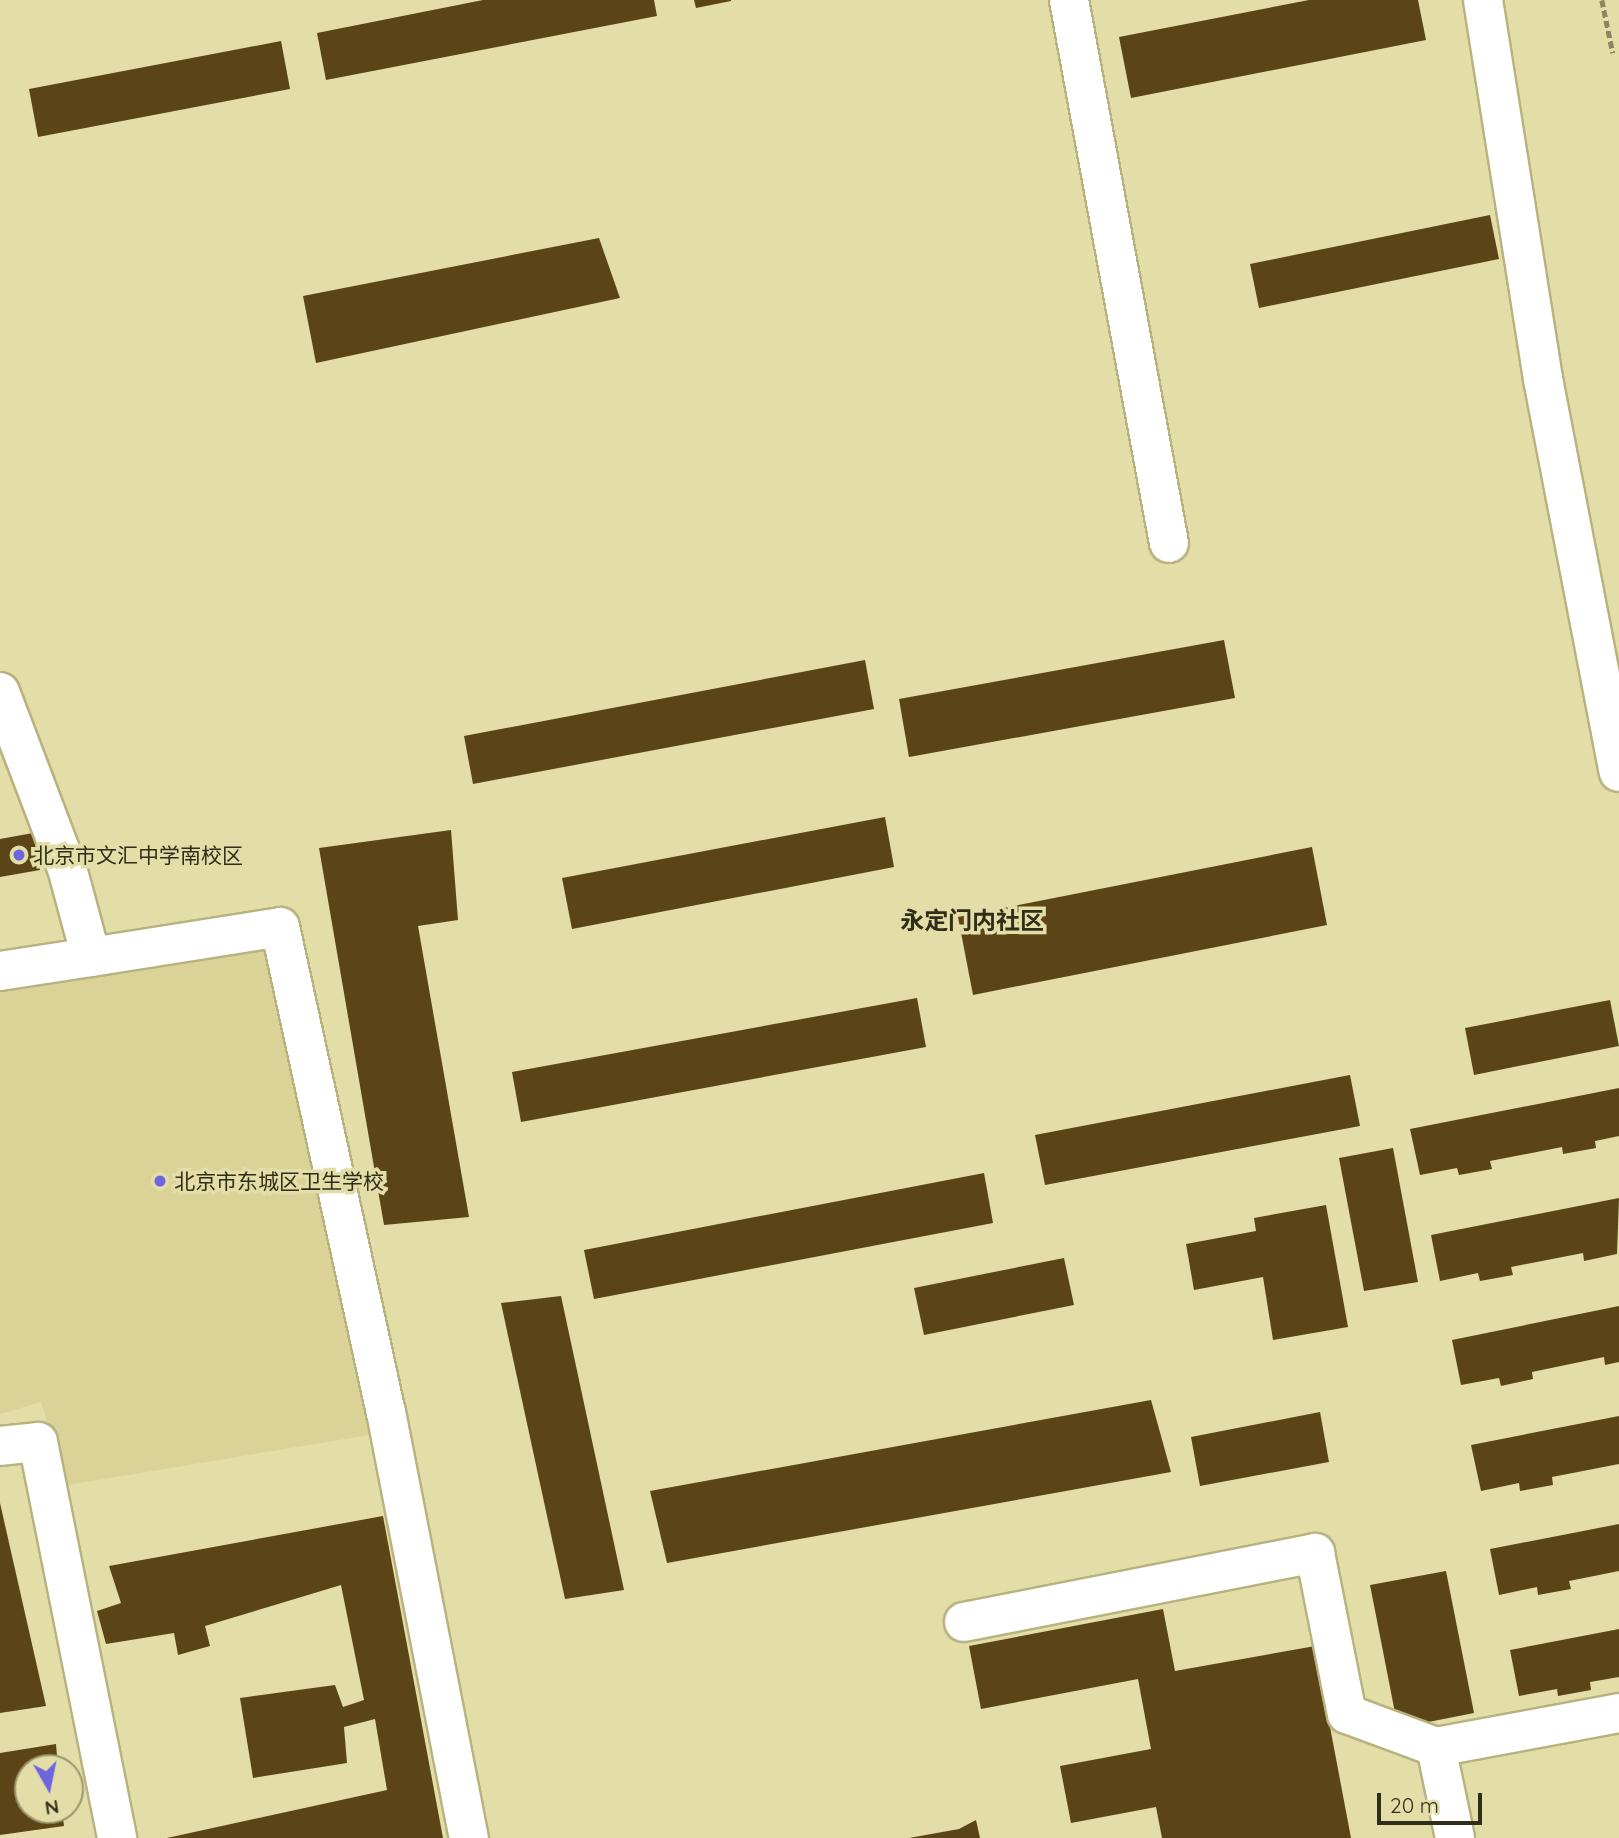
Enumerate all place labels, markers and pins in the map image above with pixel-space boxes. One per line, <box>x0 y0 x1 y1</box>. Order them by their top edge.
place label: 北京市文汇中学南校区 <box>33 842 243 868</box>
marker: 北京市文汇中学南校区 <box>11 847 27 863</box>
place label: 北京市东城区卫生学校 <box>174 1168 384 1194</box>
marker: 北京市东城区卫生学校 <box>152 1173 168 1189</box>

